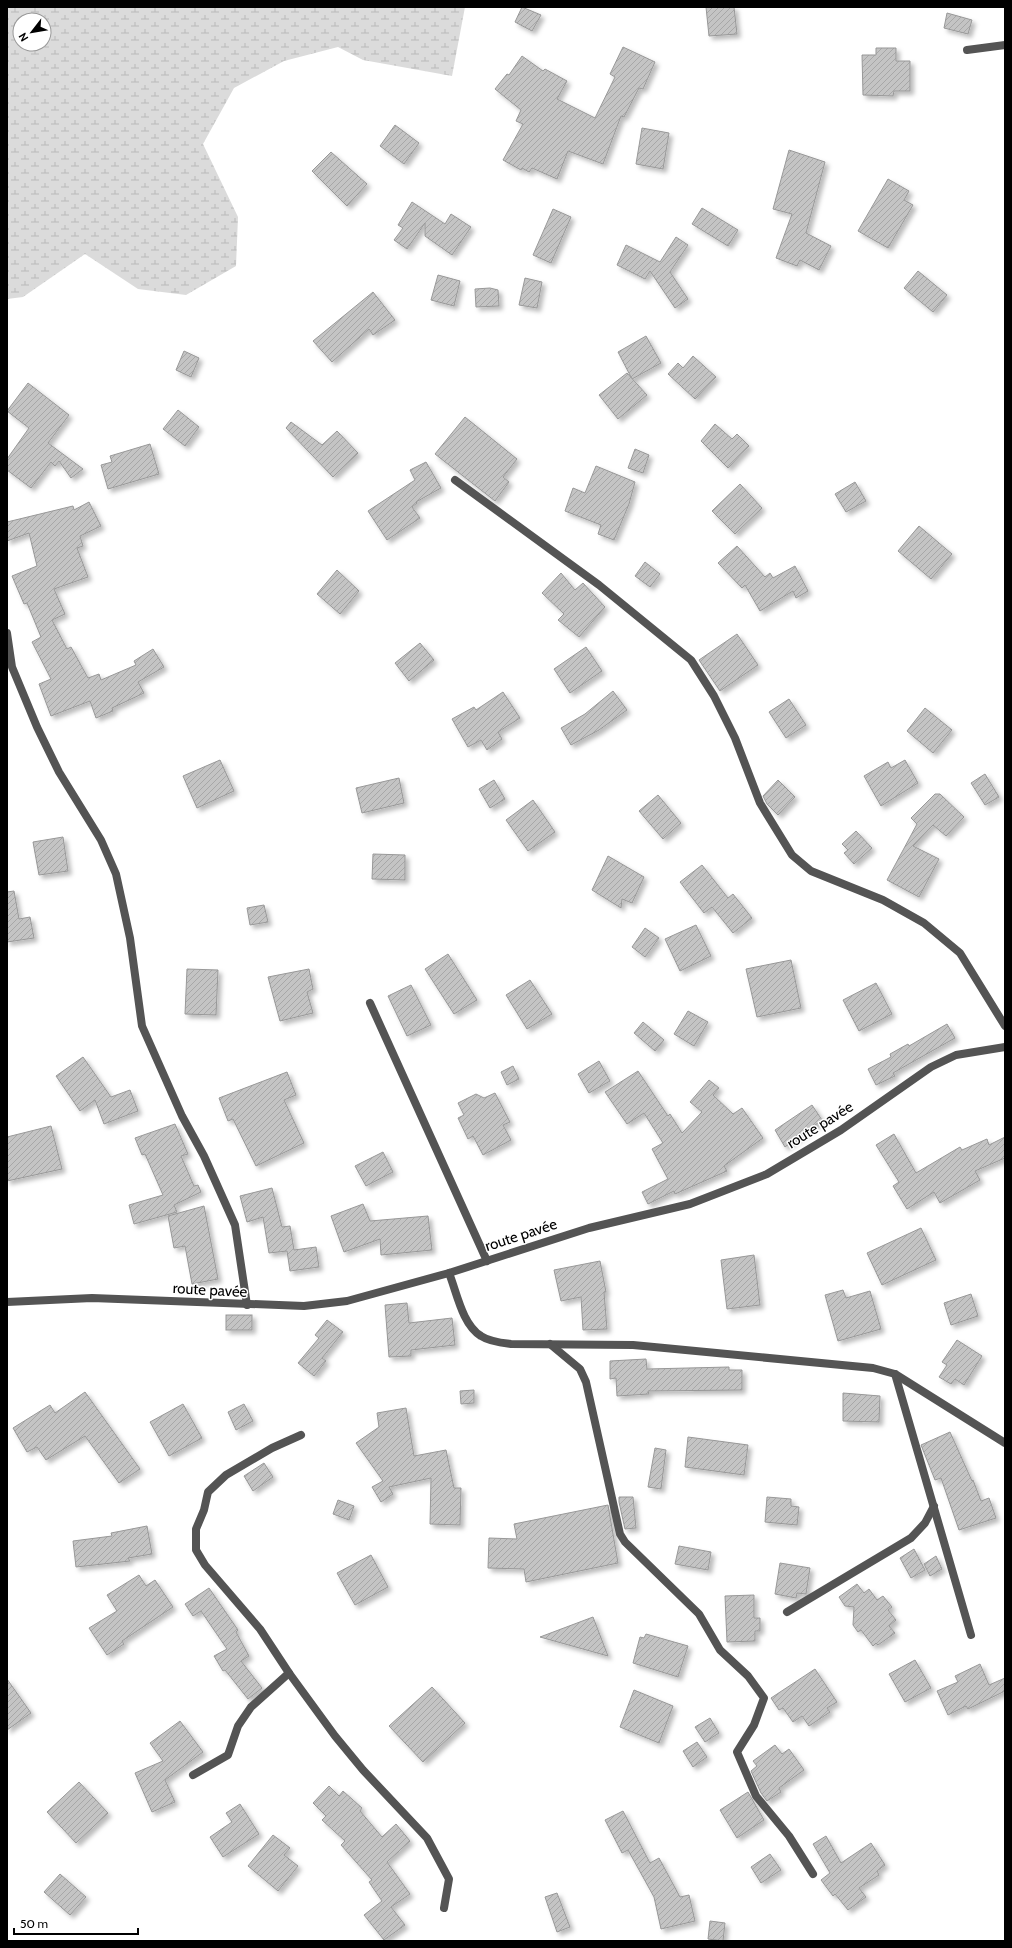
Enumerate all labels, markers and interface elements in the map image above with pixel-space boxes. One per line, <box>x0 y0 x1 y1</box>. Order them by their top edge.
north arrow <box>12 12 52 52</box>
text: N <box>15 30 31 44</box>
street label: route pavée <box>784 1097 857 1152</box>
street label: route pavée <box>483 1215 560 1255</box>
street label: route pavée <box>172 1279 248 1301</box>
scale bar <box>14 1910 138 1936</box>
text: 50 m <box>20 1916 48 1931</box>

